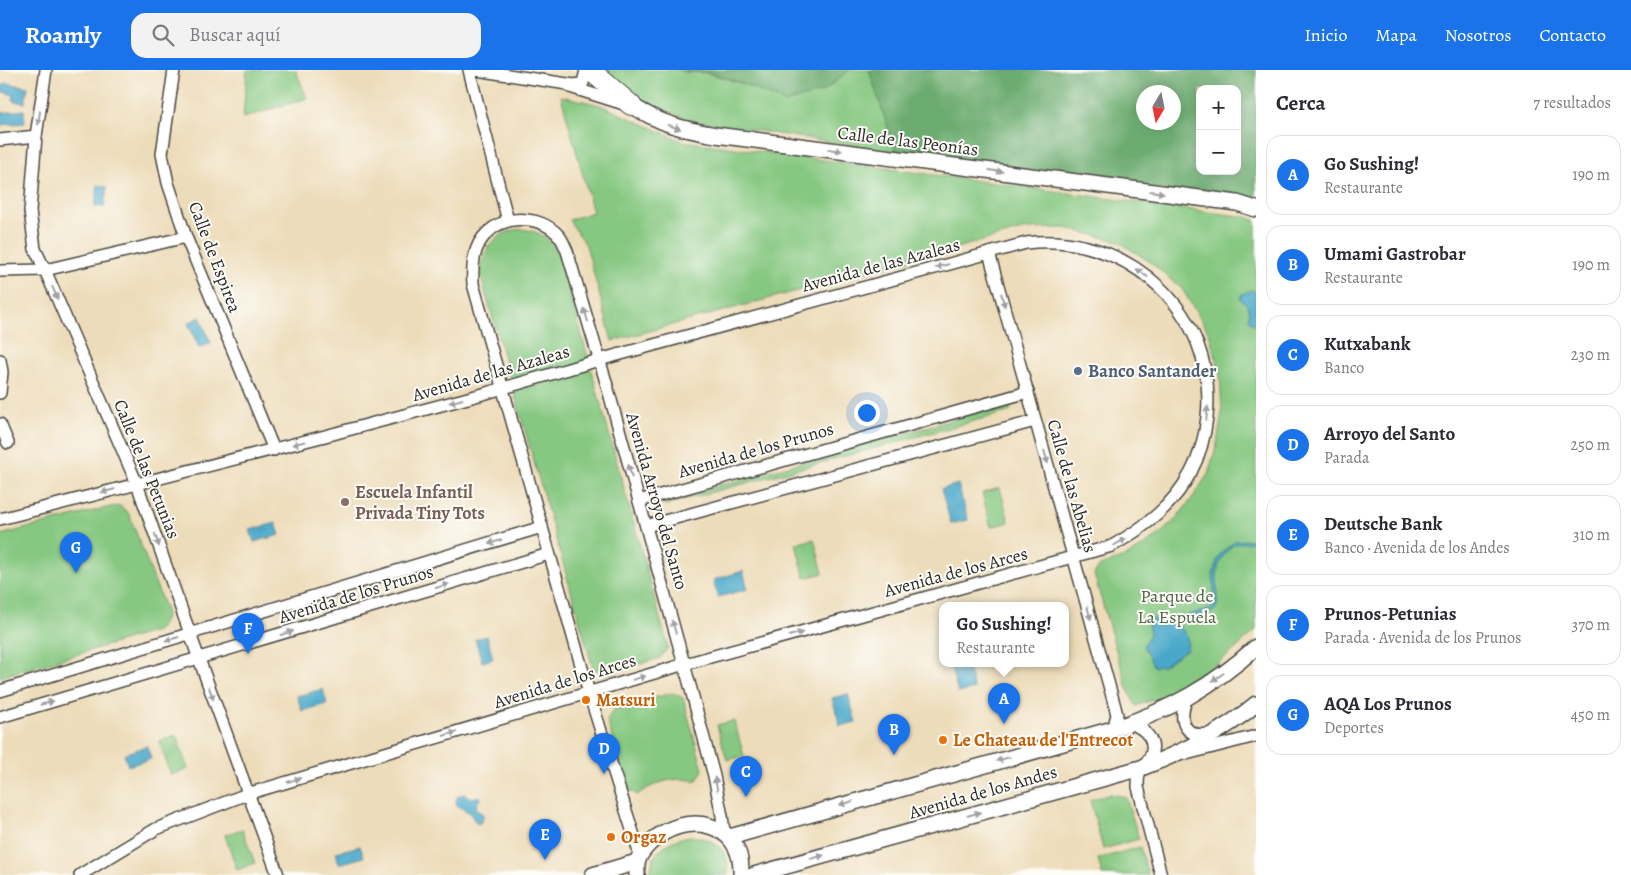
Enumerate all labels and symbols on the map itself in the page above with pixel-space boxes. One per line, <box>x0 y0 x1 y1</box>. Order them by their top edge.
north arrow <box>1136 85 1181 130</box>
one-way arrow <box>34 111 42 127</box>
street label: Calle de las Peonías <box>836 120 980 162</box>
one-way arrow <box>667 123 682 131</box>
one-way arrow <box>827 146 843 154</box>
one-way arrow <box>989 167 1005 175</box>
one-way arrow <box>1150 189 1166 197</box>
street label: Calle de Espirea <box>183 198 247 316</box>
street label: Avenida de las Azaleas <box>798 232 963 298</box>
one-way arrow <box>935 262 950 270</box>
one-way arrow <box>1136 267 1149 278</box>
one-way arrow <box>52 286 60 300</box>
one-way arrow <box>999 293 1007 308</box>
one-way arrow <box>581 307 589 322</box>
street label: Avenida de las Azaleas <box>409 339 572 407</box>
place label: Banco Santander <box>1088 359 1217 383</box>
marker: Banco Santander <box>1072 365 1084 377</box>
street label: Calle de las Petunias <box>108 396 186 542</box>
one-way arrow <box>449 397 464 405</box>
your location <box>854 400 880 426</box>
one-way arrow <box>1203 405 1211 421</box>
street label: Avenida Arroyo del Santo <box>620 409 694 592</box>
street label: Avenida de los Prunos <box>675 416 836 484</box>
street label: Calle de las Abelias <box>1042 417 1102 555</box>
one-way arrow <box>292 439 307 447</box>
one-way arrow <box>1042 449 1050 464</box>
one-way arrow <box>626 463 634 478</box>
place label: Escuela Infantil Privada Tiny Tots <box>355 480 485 525</box>
one-way arrow <box>100 487 115 495</box>
marker: Escuela Infantil Privada Tiny Tots <box>339 496 351 508</box>
pin: G <box>60 532 92 573</box>
one-way arrow <box>153 533 161 548</box>
one-way arrow <box>1114 537 1127 546</box>
one-way arrow <box>488 538 503 546</box>
street label: Avenida de los Arces <box>881 541 1030 603</box>
street label: Avenida de los Prunos <box>275 559 436 629</box>
one-way arrow <box>435 582 450 590</box>
park label: Parque de La Espuela <box>1137 584 1217 629</box>
one-way arrow <box>1086 606 1094 621</box>
pin: F <box>232 613 264 654</box>
one-way arrow <box>670 620 678 635</box>
one-way arrow <box>279 629 294 637</box>
one-way arrow <box>788 630 803 638</box>
one-way arrow <box>165 636 180 644</box>
street label: Avenida de los Arces <box>490 648 639 714</box>
one-way arrow <box>1212 672 1225 682</box>
one-way arrow <box>632 673 647 681</box>
pin: A <box>988 683 1020 724</box>
one-way arrow <box>207 686 215 701</box>
place label: Matsuri <box>596 688 655 712</box>
marker: Matsuri <box>580 694 592 706</box>
one-way arrow <box>39 699 54 707</box>
pin: B <box>878 714 910 755</box>
place label: Le Chateau de l'Entrecot <box>953 728 1133 752</box>
one-way arrow <box>443 729 458 737</box>
pin: D <box>588 733 620 774</box>
marker: Le Chateau de l'Entrecot <box>937 734 949 746</box>
pin: C <box>730 756 762 797</box>
one-way arrow <box>995 756 1010 764</box>
street label: Avenida de los Andes <box>905 759 1060 825</box>
one-way arrow <box>287 775 302 783</box>
one-way arrow <box>712 777 720 792</box>
one-way arrow <box>839 800 854 808</box>
one-way arrow <box>967 810 982 818</box>
pin: E <box>529 819 561 860</box>
place label: Orgaz <box>621 825 666 849</box>
marker: Orgaz <box>605 831 617 843</box>
one-way arrow <box>810 853 825 861</box>

